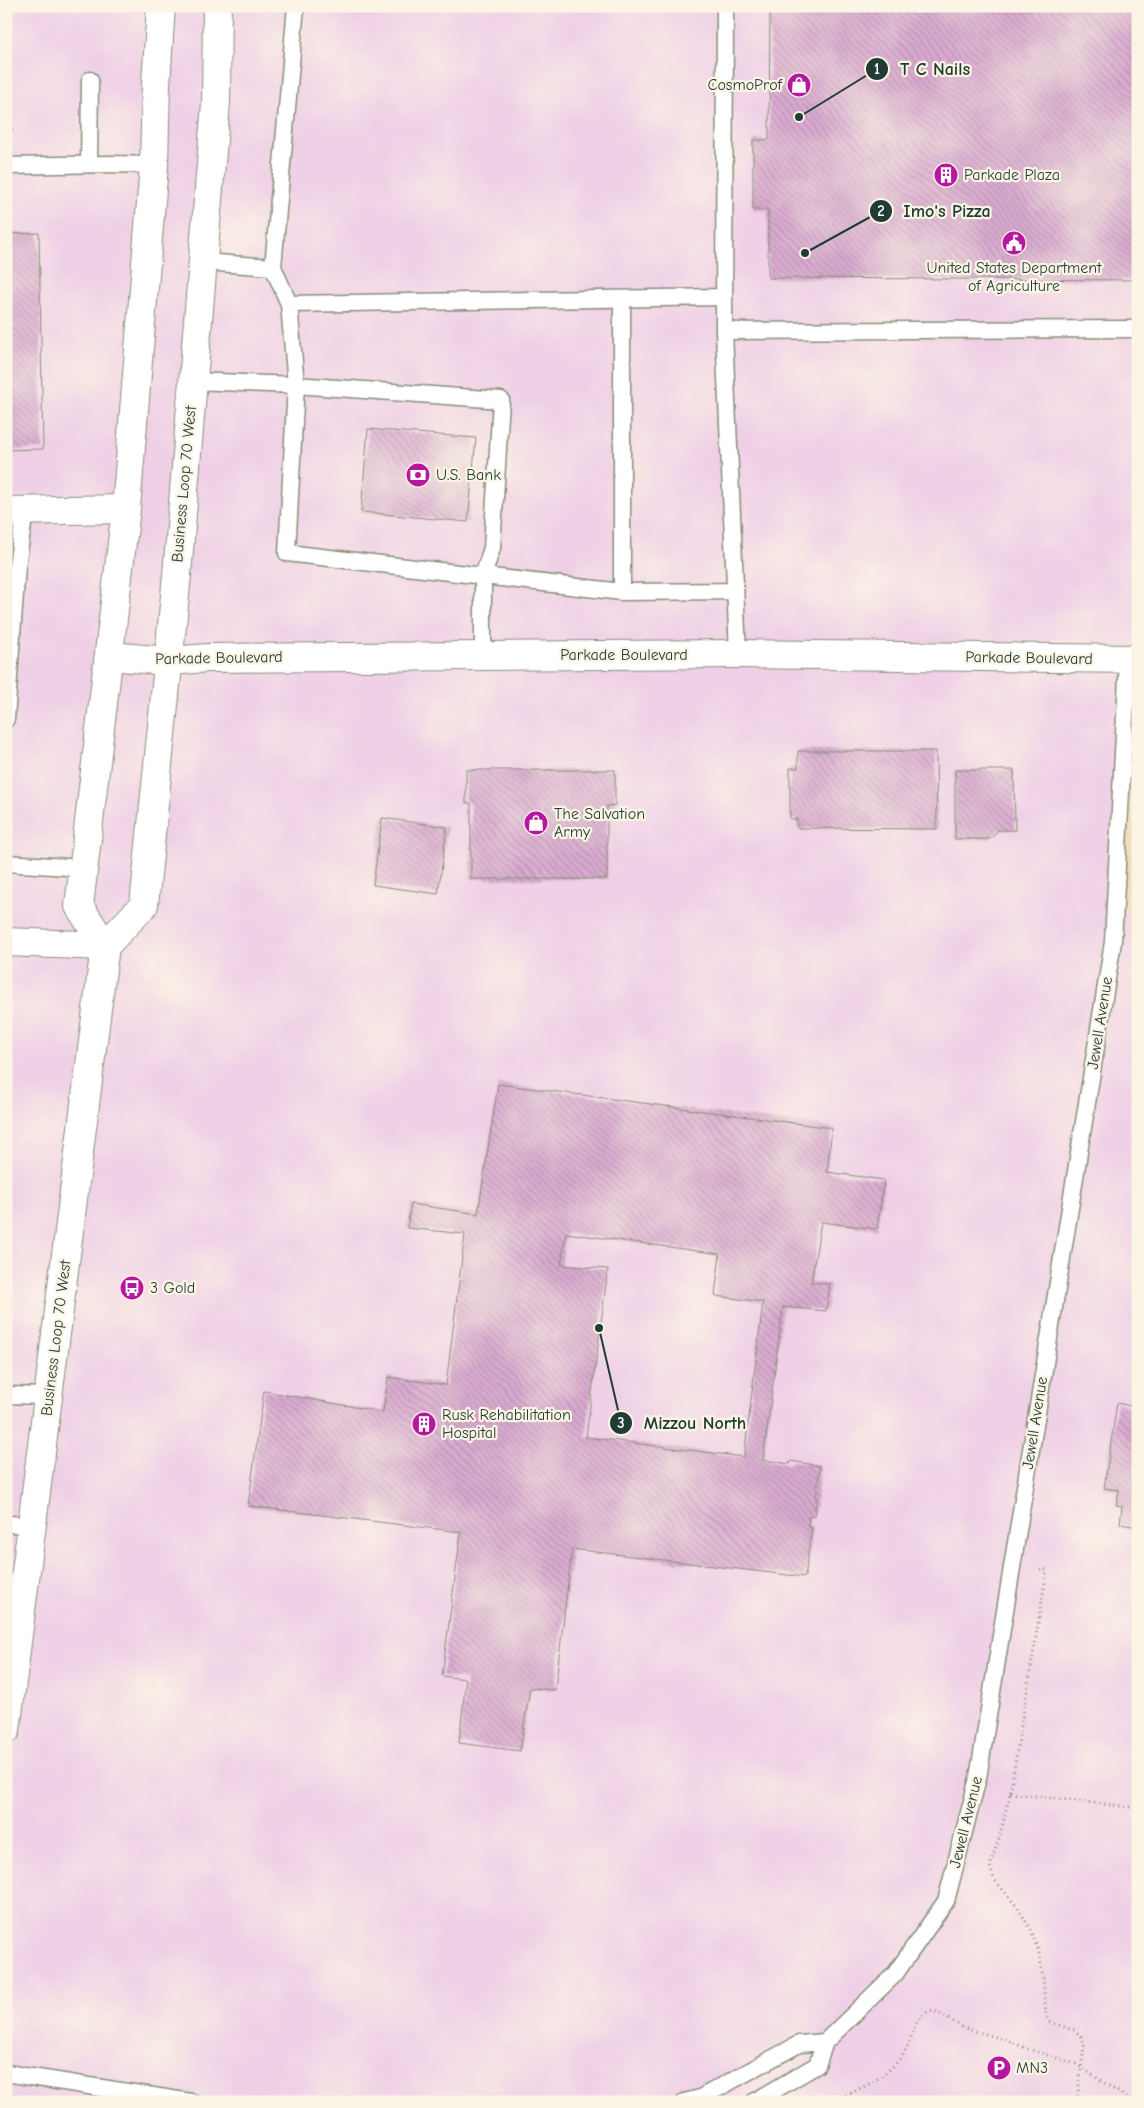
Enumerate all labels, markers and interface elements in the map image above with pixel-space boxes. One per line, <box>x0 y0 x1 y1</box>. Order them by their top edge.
callout: T C Nails <box>865 52 980 85</box>
text: T C Nails <box>900 59 970 80</box>
text: 1 <box>874 60 880 78</box>
shop icon: CosmoProf <box>786 72 812 98</box>
place label: CosmoProf <box>708 76 784 94</box>
building icon: Parkade Plaza <box>933 162 959 188</box>
place label: Parkade Plaza <box>964 166 1060 184</box>
callout: Imo's Pizza <box>868 194 1001 227</box>
text: Imo's Pizza <box>903 201 991 222</box>
text: 2 <box>877 202 885 220</box>
public building icon: United States Department of Agriculture <box>1001 230 1027 256</box>
place label: United States Department of Agriculture <box>926 259 1102 295</box>
street label: Business Loop 70 West <box>168 405 200 563</box>
bank icon: U.S. Bank <box>405 462 431 488</box>
place label: U.S. Bank <box>436 466 501 484</box>
street label: Parkade Boulevard <box>560 646 688 664</box>
street label: Parkade Boulevard <box>155 648 283 668</box>
street label: Parkade Boulevard <box>965 648 1093 668</box>
place label: The Salvation Army <box>554 805 645 841</box>
shop icon: The Salvation Army <box>523 810 549 836</box>
street label: Jewell Avenue <box>1084 975 1116 1071</box>
street label: Business Loop 70 West <box>37 1259 75 1417</box>
bus stop icon: 3 Gold <box>119 1275 145 1301</box>
place label: 3 Gold <box>150 1279 195 1297</box>
street label: Jewell Avenue <box>1019 1375 1051 1471</box>
place label: Rusk Rehabilitation Hospital <box>442 1406 571 1442</box>
callout: Mizzou North <box>608 1407 756 1440</box>
building icon: Rusk Rehabilitation Hospital <box>411 1411 437 1437</box>
text: Mizzou North <box>644 1413 746 1434</box>
text: 3 <box>617 1414 625 1432</box>
street label: Jewell Avenue <box>946 1774 986 1870</box>
parking icon: MN3 <box>986 2055 1012 2081</box>
place label: MN3 <box>1016 2059 1048 2077</box>

